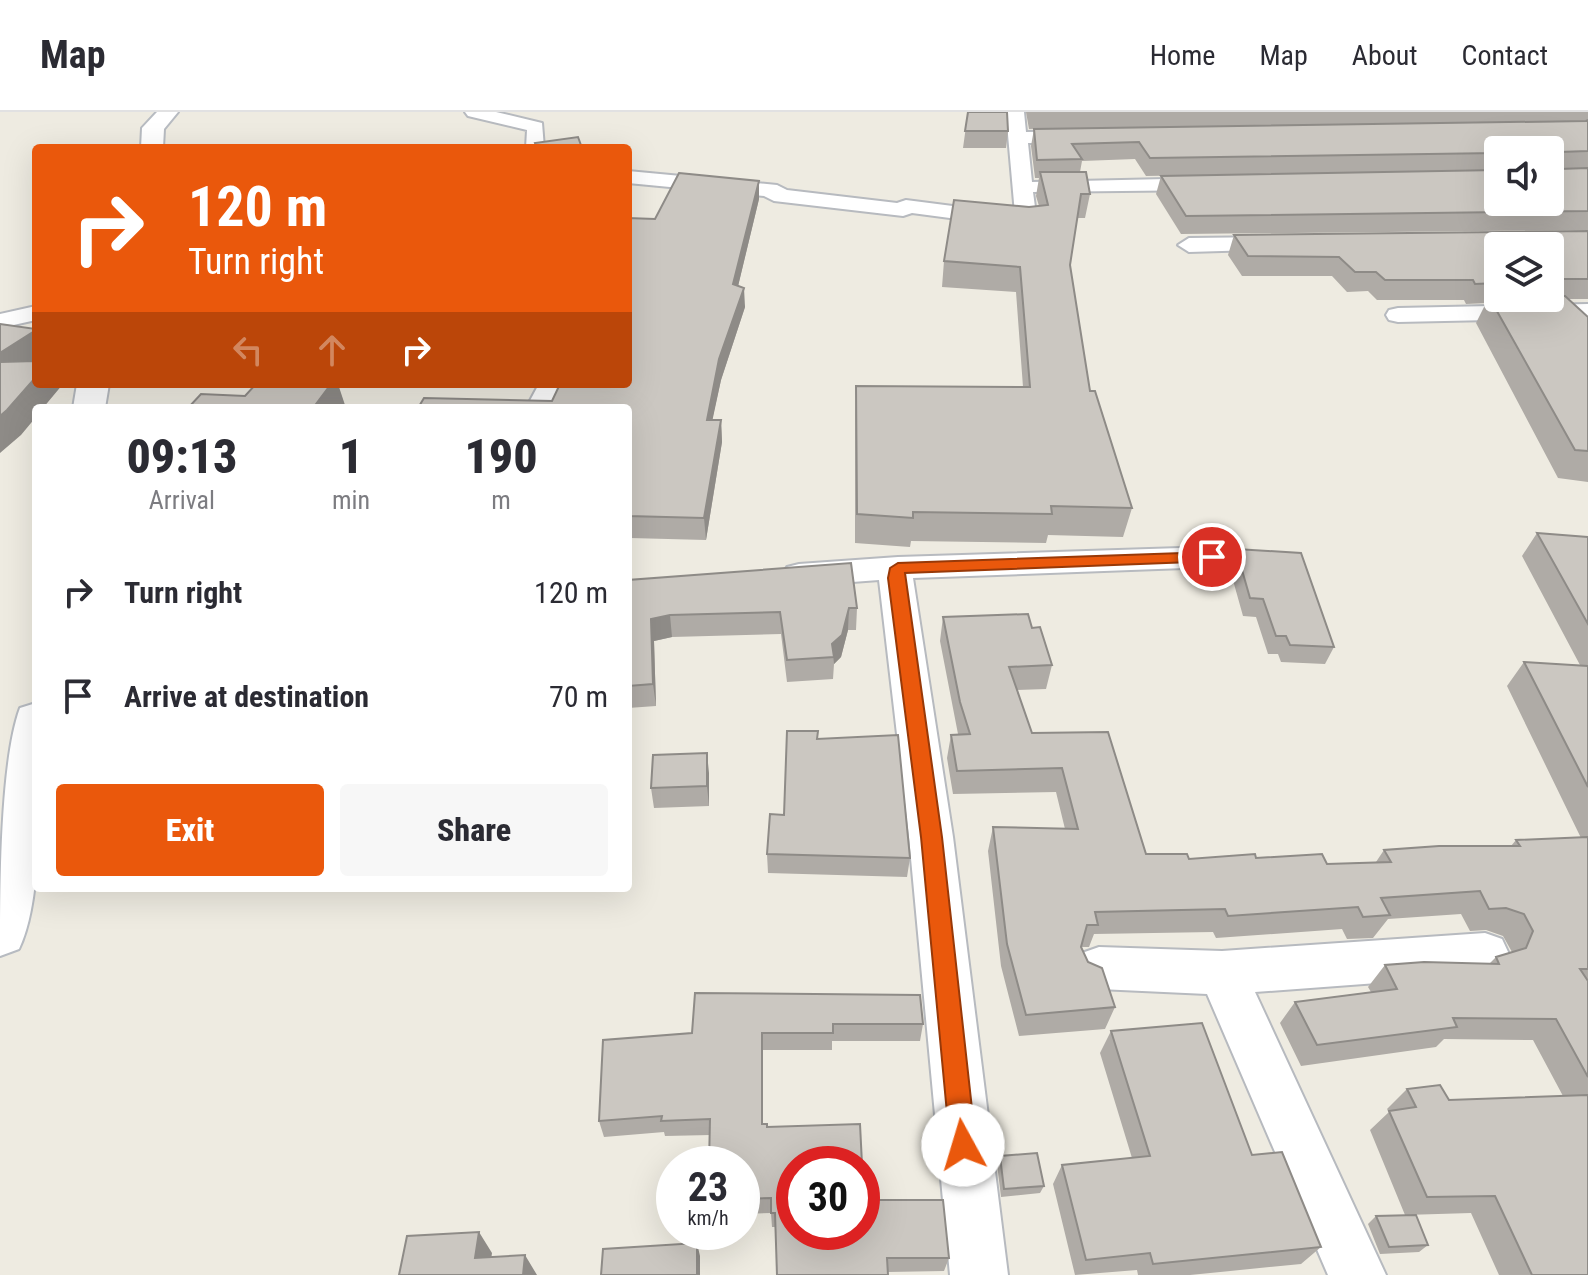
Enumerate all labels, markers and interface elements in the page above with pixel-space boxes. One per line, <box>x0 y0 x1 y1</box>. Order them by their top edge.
text: Map <box>40 33 106 77</box>
text: Home <box>1150 39 1215 72</box>
text: Map <box>1259 39 1308 72</box>
text: About <box>1352 39 1418 72</box>
text: Contact <box>1462 39 1548 72</box>
map controls <box>1484 136 1564 312</box>
button: sound <box>1484 136 1564 216</box>
text: 120 m <box>188 174 327 240</box>
icon: right <box>56 176 160 280</box>
button: layers <box>1484 232 1564 312</box>
text: Turn right <box>188 241 324 283</box>
icon: left <box>226 328 270 372</box>
icon: ahead <box>310 328 354 372</box>
icon: right <box>394 328 438 372</box>
text: 09:13 <box>126 428 238 485</box>
text: 1 <box>339 428 363 485</box>
text: 190 <box>464 428 538 485</box>
text: Arrival <box>149 485 215 515</box>
text: min <box>332 485 370 515</box>
text: m <box>491 485 511 515</box>
pin <box>1178 523 1246 591</box>
icon: arrive <box>1190 535 1234 579</box>
icon: right <box>56 570 100 614</box>
text: Turn right <box>124 575 242 610</box>
text: 120 m <box>534 575 608 610</box>
icon: arrive <box>56 674 100 718</box>
text: Arrive at destination <box>124 679 369 714</box>
text: 70 m <box>549 679 608 714</box>
button: Exit <box>56 784 324 876</box>
button: Share <box>340 784 608 876</box>
position arrow <box>921 1103 1005 1187</box>
speed limit sign: 30 <box>776 1146 880 1250</box>
text: 23 <box>688 1164 728 1211</box>
text: km/h <box>687 1206 729 1230</box>

